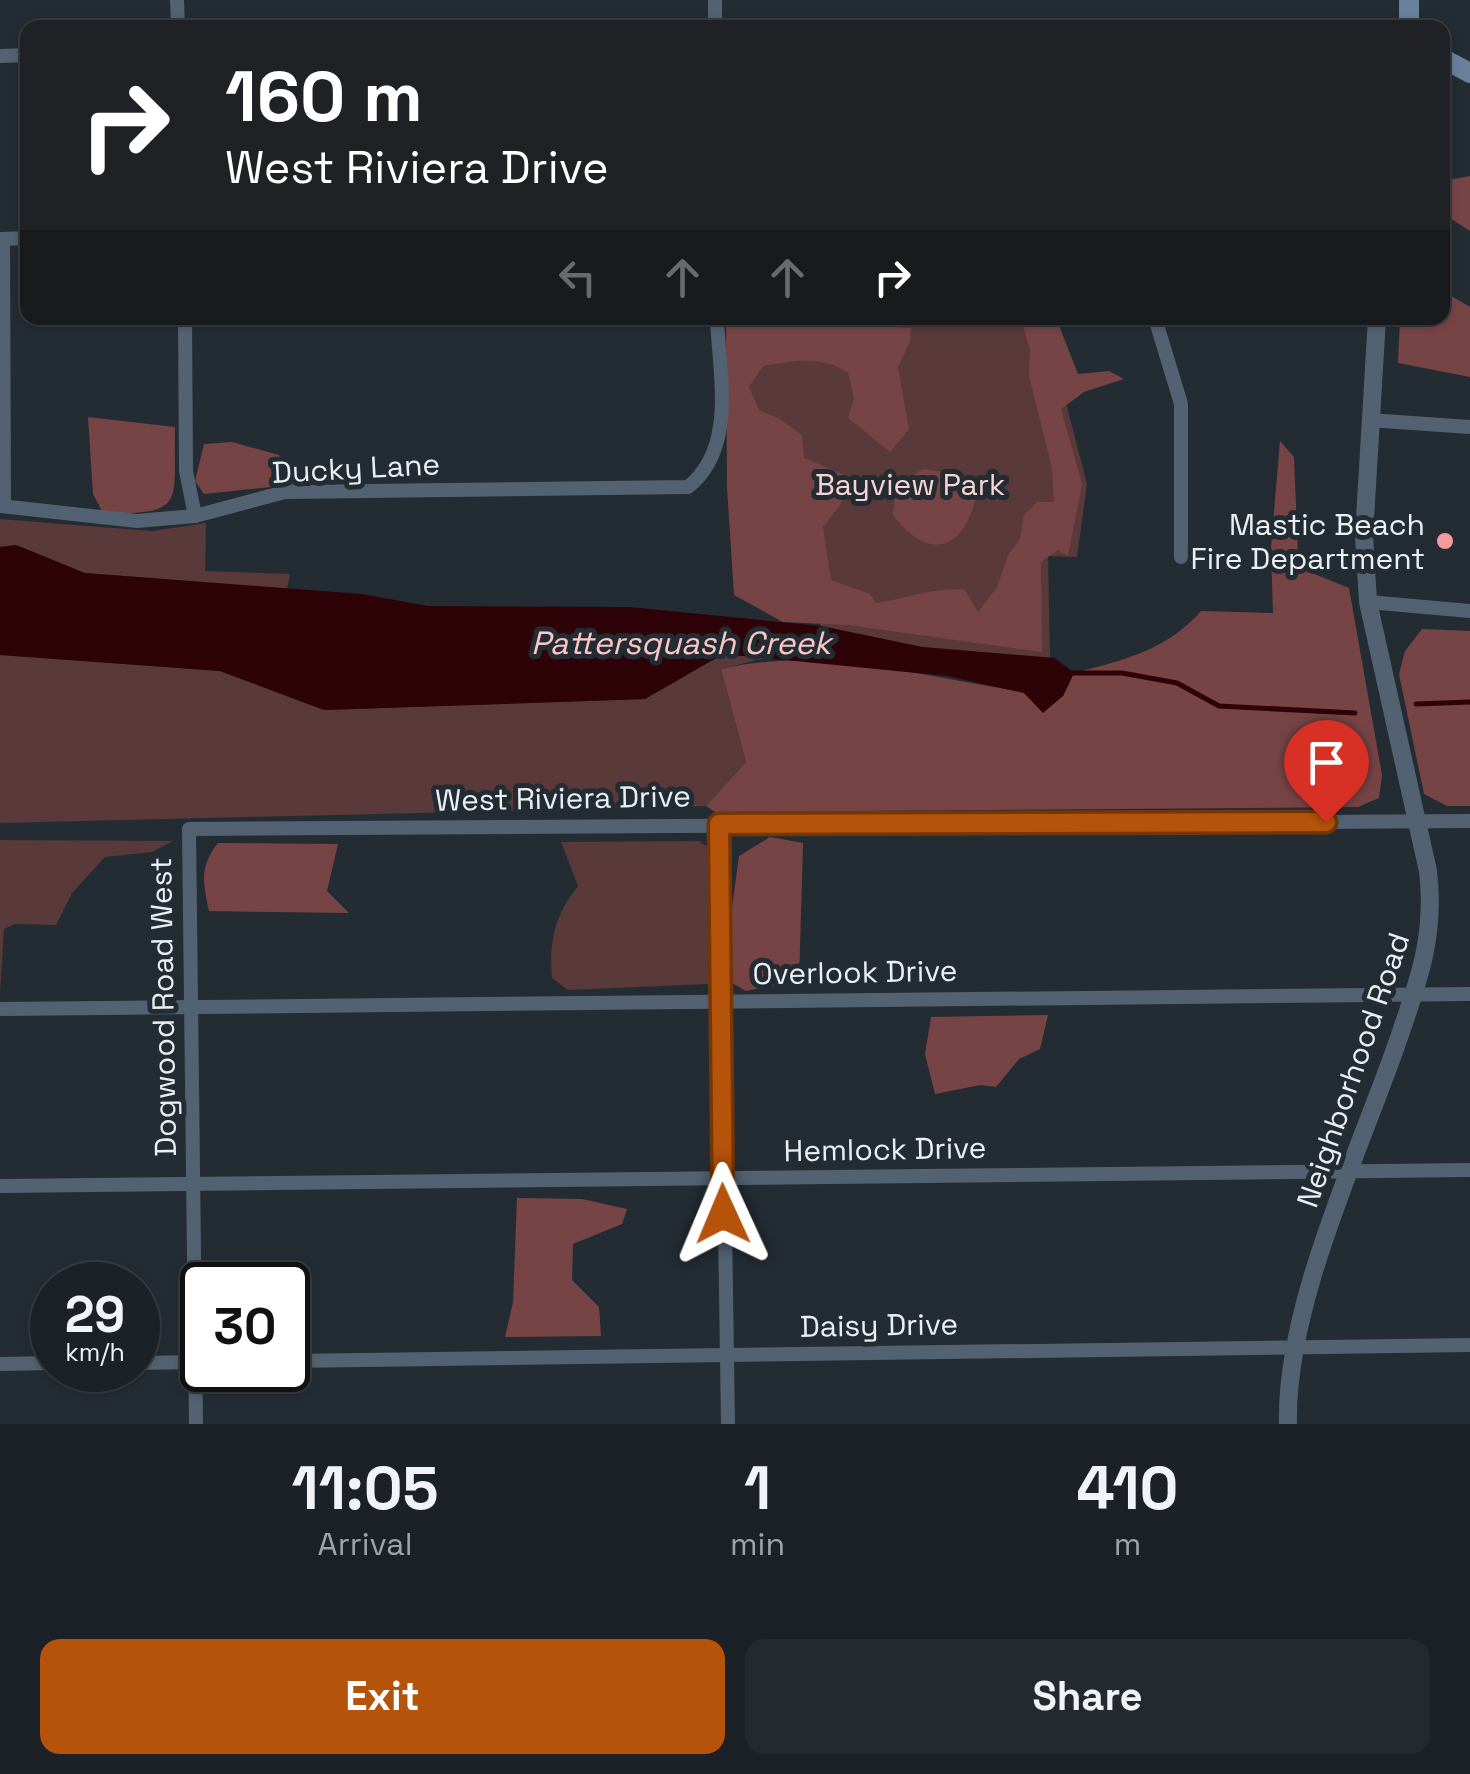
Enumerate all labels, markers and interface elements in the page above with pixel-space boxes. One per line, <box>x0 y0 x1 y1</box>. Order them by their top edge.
text: 160 m <box>225 52 423 141</box>
icon: right <box>60 60 190 190</box>
text: West Riviera Drive <box>225 139 609 196</box>
icon: left <box>550 250 605 305</box>
icon: ahead <box>655 250 710 305</box>
icon: ahead <box>760 250 815 305</box>
icon: right <box>865 250 920 305</box>
street label: Ducky Lane <box>271 444 441 492</box>
park label: Bayview Park <box>815 465 1005 504</box>
place label: Mastic Beach Fire Department <box>1191 505 1425 578</box>
marker: Mastic Beach Fire Department <box>1434 530 1456 552</box>
water label: Pattersquash Creek <box>531 623 835 663</box>
pin <box>1284 720 1369 823</box>
icon: arrive <box>1299 735 1354 790</box>
street label: West Riviera Drive <box>435 776 691 820</box>
street label: Dogwood Road West <box>141 857 185 1157</box>
street label: Neighborhood Road <box>1288 928 1418 1212</box>
street label: Overlook Drive <box>752 951 958 993</box>
street label: Hemlock Drive <box>783 1128 987 1170</box>
position arrow <box>671 1162 775 1266</box>
speed limit sign: 30 <box>180 1262 310 1392</box>
text: 29 <box>65 1283 125 1347</box>
street label: Daisy Drive <box>800 1304 958 1346</box>
text: km/h <box>65 1336 125 1368</box>
text: 11:05 <box>292 1450 439 1527</box>
text: 1 <box>744 1450 771 1527</box>
text: 410 <box>1077 1450 1178 1527</box>
text: Arrival <box>317 1524 413 1564</box>
text: min <box>730 1524 785 1564</box>
text: m <box>1114 1524 1141 1564</box>
button: Exit <box>40 1639 725 1754</box>
button: Share <box>745 1639 1430 1754</box>

